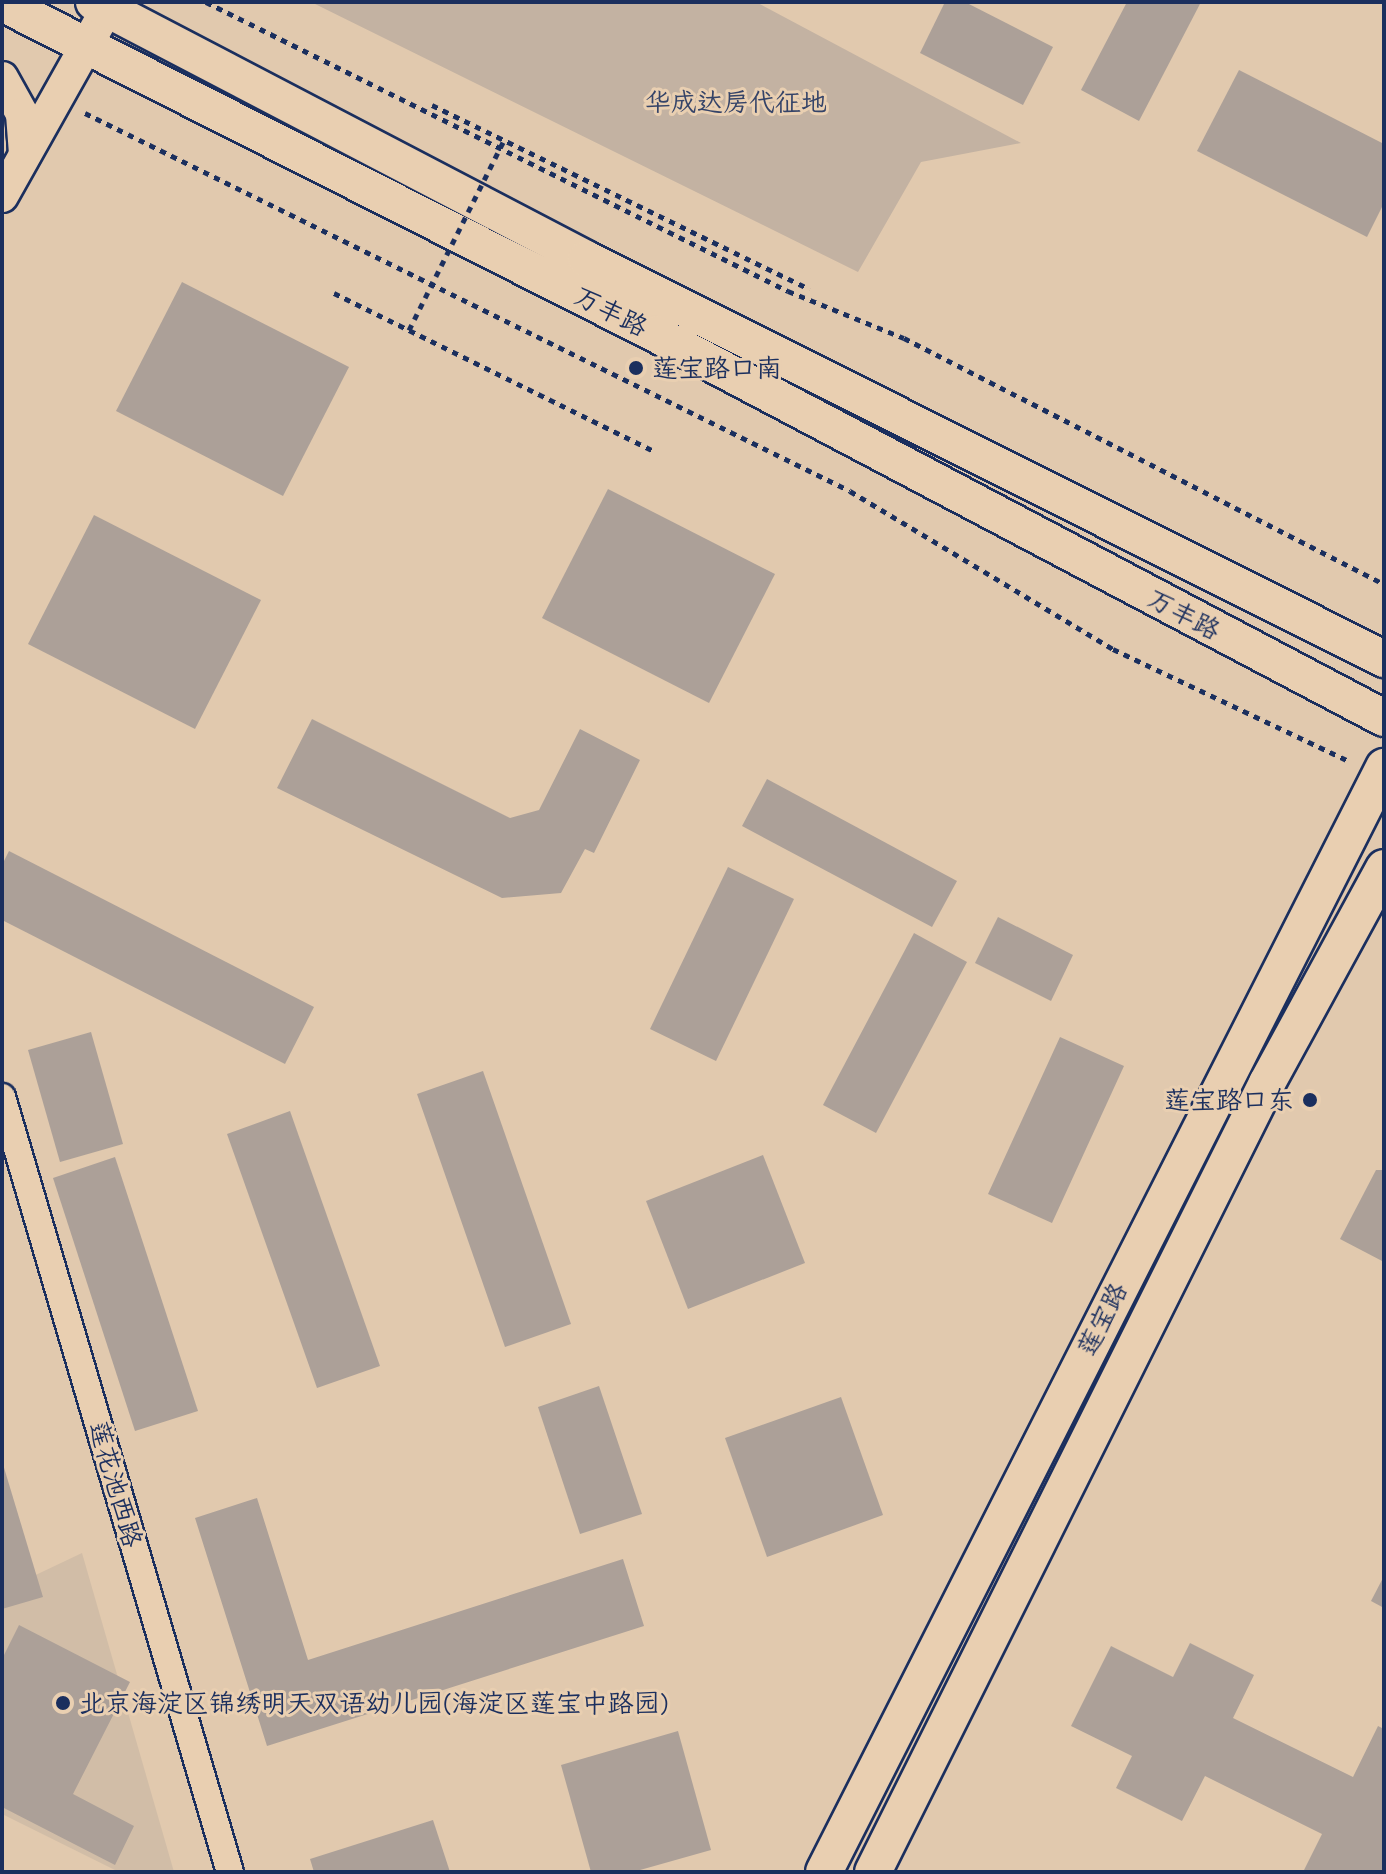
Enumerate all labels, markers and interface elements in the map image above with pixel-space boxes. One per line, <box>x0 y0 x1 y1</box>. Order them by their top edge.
park label: 华成达房代征地 <box>645 86 827 118</box>
street label: 万丰路 <box>569 279 653 343</box>
place label: 莲宝路口南 <box>652 352 782 384</box>
marker: 莲宝路口南 <box>627 359 645 377</box>
street label: 万丰路 <box>1142 582 1226 646</box>
place label: 莲宝路口东 <box>1164 1084 1294 1116</box>
marker: 莲宝路口东 <box>1301 1091 1319 1109</box>
street label: 莲宝路 <box>1070 1277 1134 1361</box>
street label: 莲花池西路 <box>83 1417 149 1551</box>
place label: 北京海淀区锦绣明天双语幼儿园(海淀区莲宝中路园) <box>79 1687 669 1719</box>
marker: 北京海淀区锦绣明天双语幼儿园(海淀区莲宝中路园) <box>54 1694 72 1712</box>

